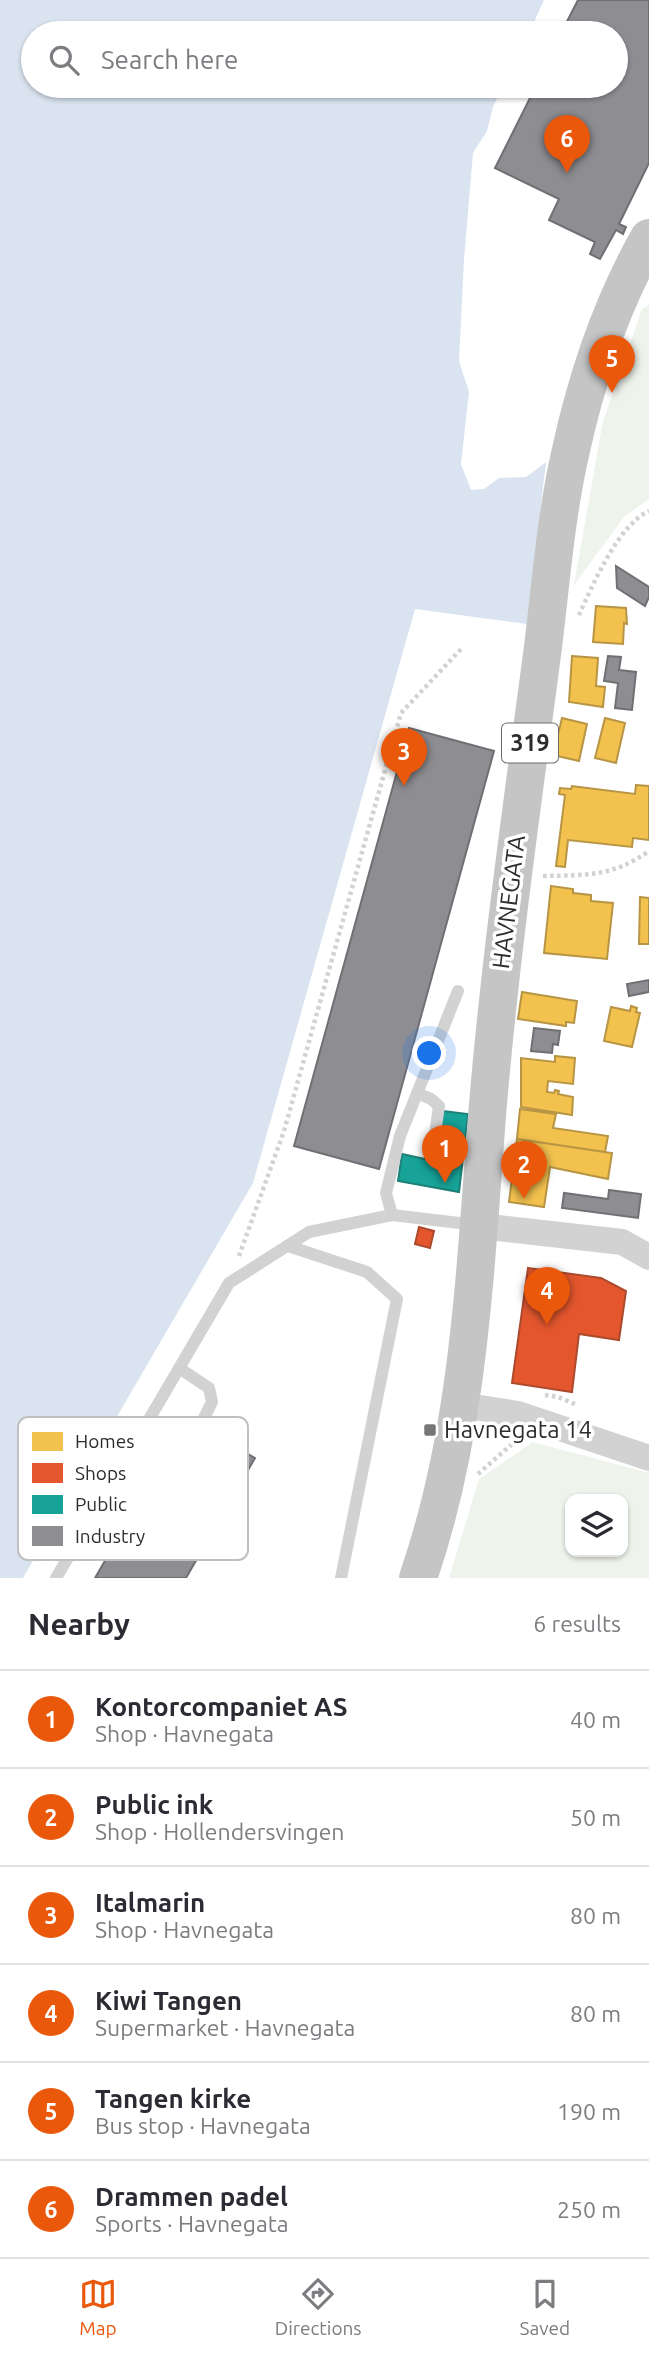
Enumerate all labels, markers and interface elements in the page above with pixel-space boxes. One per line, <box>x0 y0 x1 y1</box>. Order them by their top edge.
search box <box>21 21 628 98</box>
icon: search <box>45 41 83 79</box>
text: Search here <box>101 45 238 74</box>
pin: 6 <box>544 115 590 173</box>
pin: 5 <box>589 335 635 393</box>
road number: 319 <box>502 723 558 762</box>
pin: 3 <box>381 728 427 786</box>
street label: HAVNEGATA <box>487 833 530 970</box>
your location <box>412 1036 446 1070</box>
pin: 1 <box>422 1125 468 1183</box>
pin: 2 <box>501 1141 547 1199</box>
pin: 4 <box>524 1267 570 1325</box>
place label: Havnegata 14 <box>444 1416 592 1443</box>
legend <box>18 1417 248 1560</box>
marker: Havnegata 14 <box>422 1422 438 1438</box>
text: Homes <box>75 1430 135 1452</box>
text: Shops <box>75 1462 126 1484</box>
text: Public <box>75 1493 127 1515</box>
map controls <box>565 1494 628 1557</box>
button: layers <box>565 1494 628 1557</box>
text: Industry <box>75 1525 145 1547</box>
text: Nearby <box>28 1607 130 1641</box>
text: 6 results <box>533 1611 621 1636</box>
text: Kontorcompaniet AS <box>95 1692 348 1721</box>
text: 1 <box>45 1707 57 1732</box>
text: 40 m <box>570 1707 621 1732</box>
text: Shop · Havnegata <box>95 1721 274 1746</box>
text: Public ink <box>95 1790 213 1819</box>
text: 2 <box>45 1805 57 1830</box>
text: 50 m <box>570 1805 621 1830</box>
text: Shop · Hollendersvingen <box>95 1819 345 1844</box>
text: Italmarin <box>95 1888 205 1917</box>
text: 3 <box>45 1903 57 1928</box>
text: 80 m <box>570 1903 621 1928</box>
text: Shop · Havnegata <box>95 1917 274 1942</box>
text: Kiwi Tangen <box>95 1986 242 2015</box>
text: 4 <box>45 2001 57 2026</box>
text: 80 m <box>570 2001 621 2026</box>
text: Supermarket · Havnegata <box>95 2015 355 2040</box>
text: Tangen kirke <box>95 2084 251 2113</box>
text: 5 <box>45 2099 57 2124</box>
text: 190 m <box>557 2099 621 2124</box>
text: Bus stop · Havnegata <box>95 2113 311 2138</box>
text: Drammen padel <box>95 2182 288 2211</box>
text: 6 <box>45 2197 57 2222</box>
text: 250 m <box>557 2197 621 2222</box>
text: Sports · Havnegata <box>95 2211 289 2236</box>
tab: Map <box>79 2275 117 2339</box>
tab: Directions <box>275 2275 362 2339</box>
tab: Saved <box>519 2275 570 2339</box>

